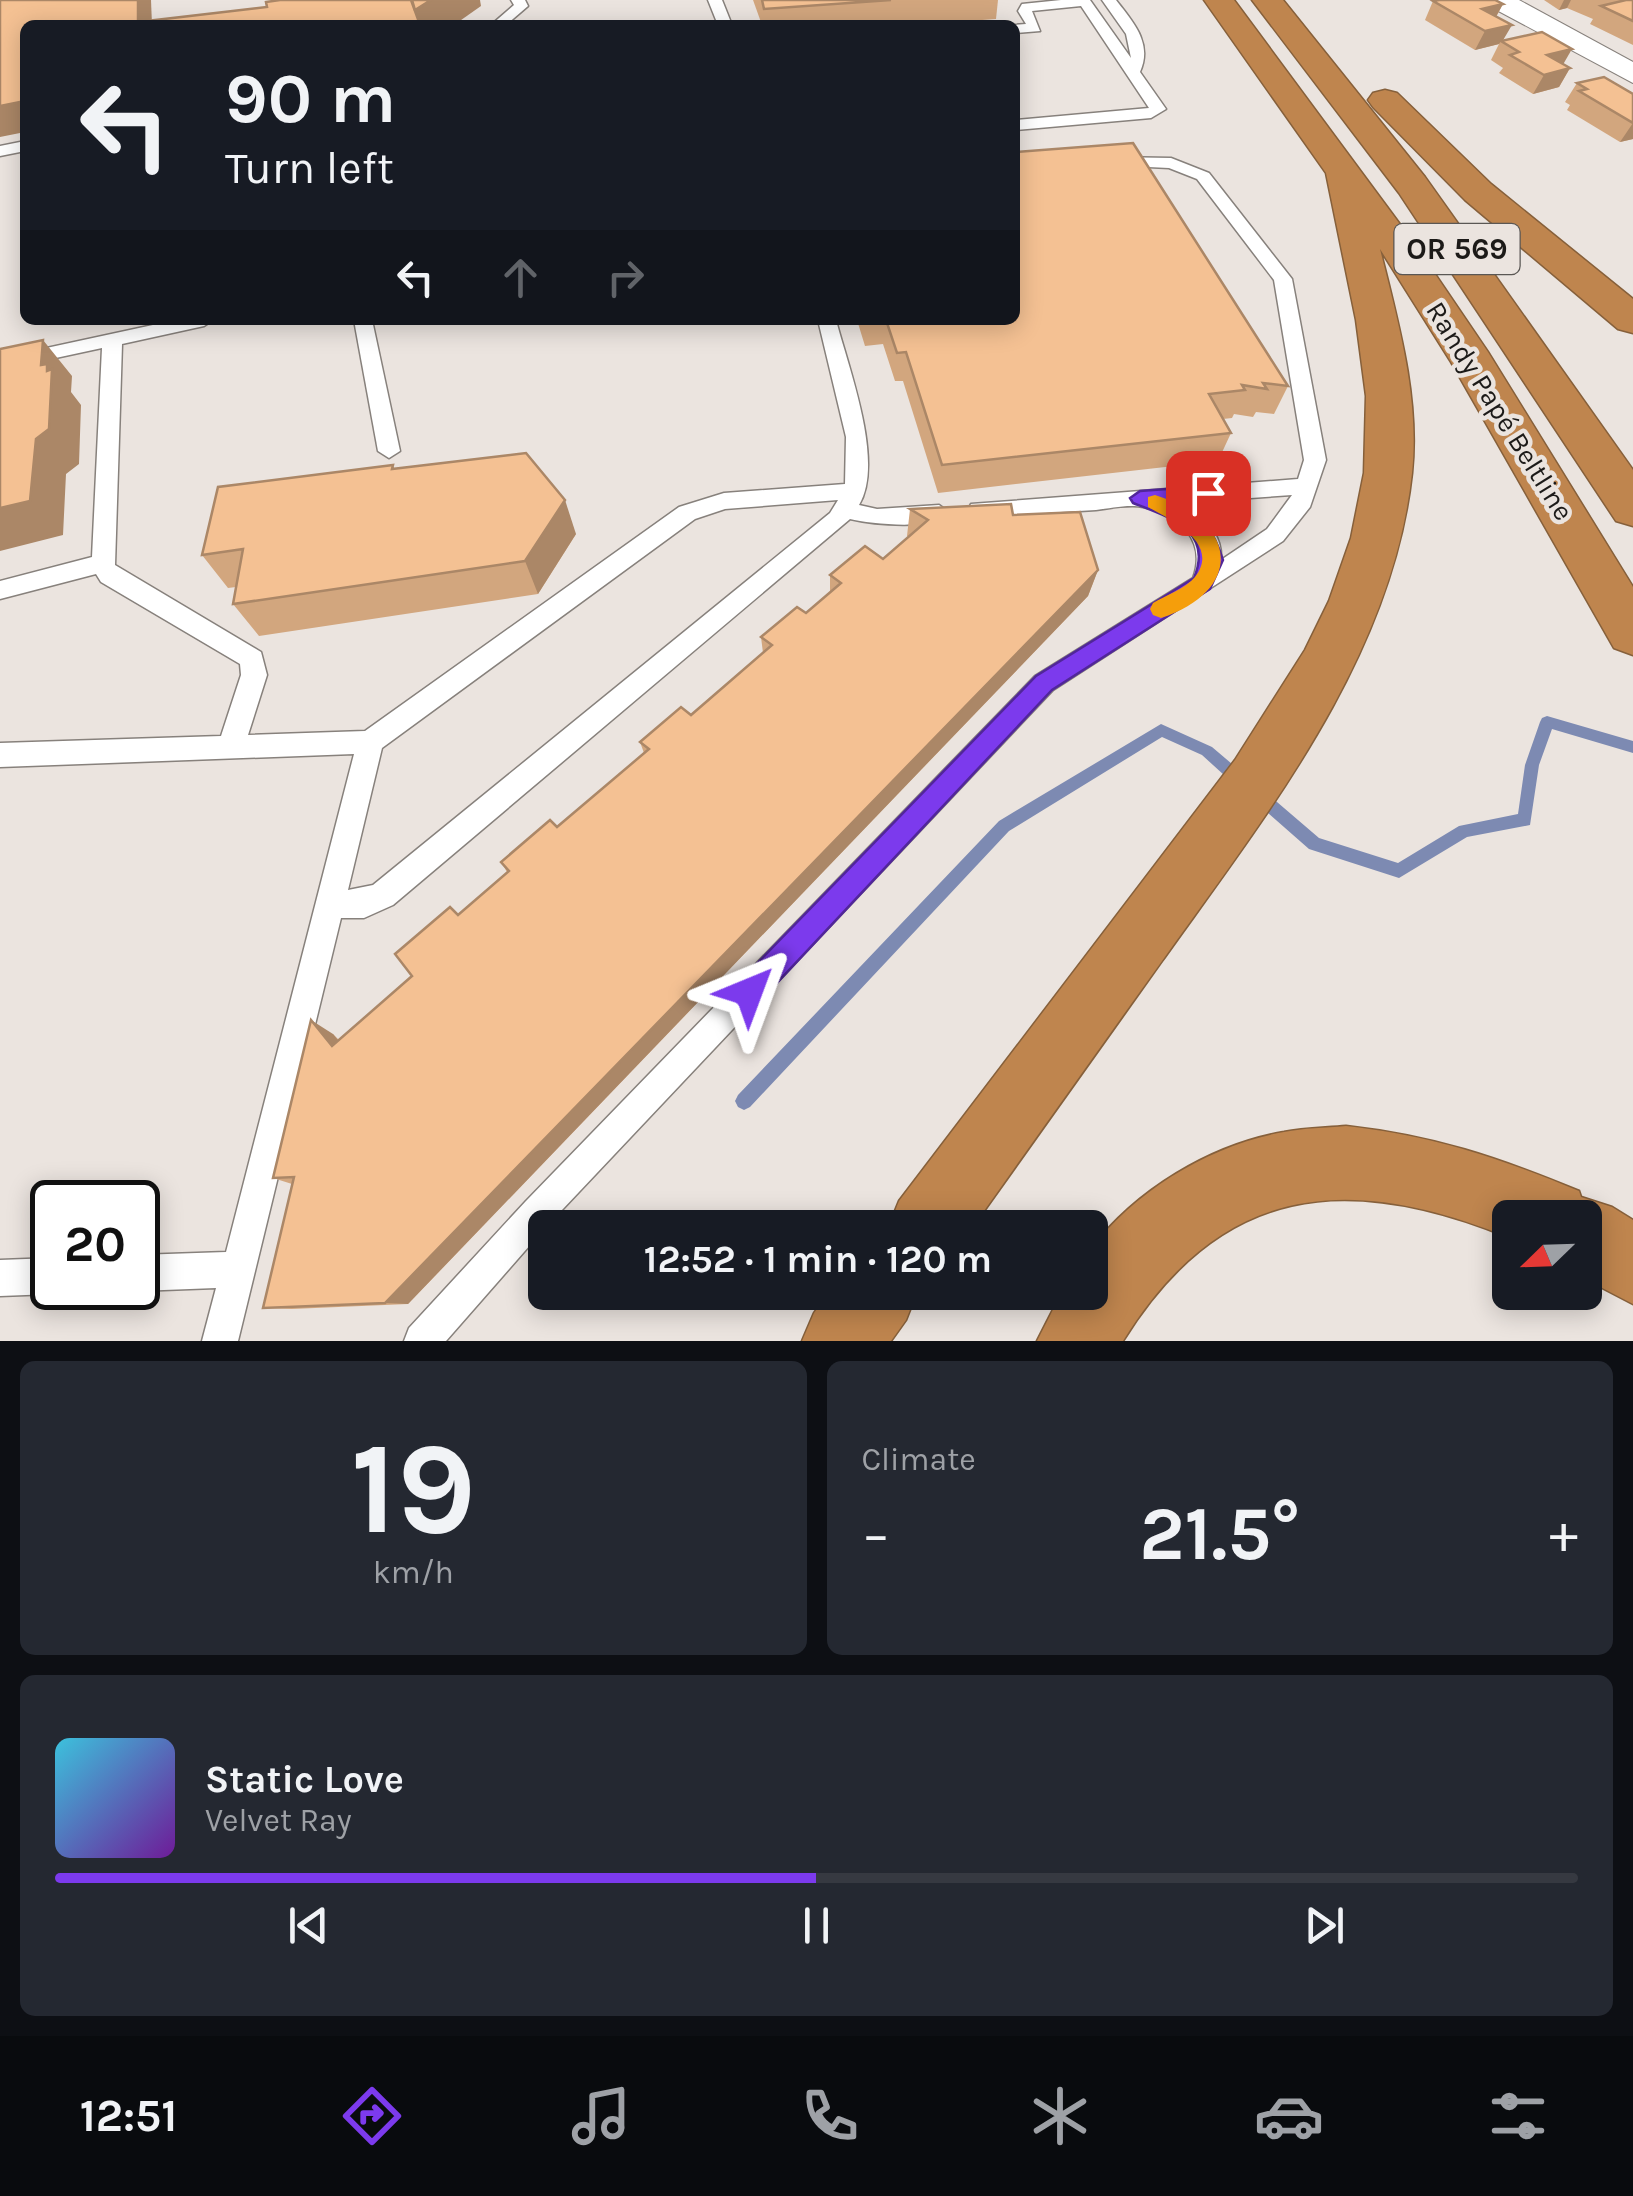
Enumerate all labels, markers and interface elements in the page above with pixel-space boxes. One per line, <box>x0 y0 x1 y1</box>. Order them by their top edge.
text: 90 m <box>225 58 396 140</box>
icon: left <box>60 60 190 190</box>
text: Turn left <box>225 142 394 194</box>
road number: OR 569 <box>1394 224 1520 274</box>
icon: left <box>388 250 443 305</box>
icon: ahead <box>493 250 548 305</box>
icon: right <box>598 250 653 305</box>
street label: Randy Papé Beltline <box>1419 296 1581 526</box>
pin <box>1166 451 1251 536</box>
icon: arrive <box>1181 466 1236 521</box>
position arrow <box>697 940 801 1044</box>
speed limit sign: 20 <box>30 1180 160 1310</box>
north arrow <box>1492 1200 1602 1310</box>
map controls <box>1492 1200 1602 1310</box>
text: 12:52 · 1 min · 120 m <box>644 1237 992 1282</box>
text: 19 <box>350 1413 476 1565</box>
text: Climate <box>862 1441 976 1478</box>
text: 21.5° <box>1139 1490 1300 1578</box>
text: − <box>862 1502 890 1566</box>
text: + <box>1549 1502 1578 1566</box>
text: km/h <box>373 1554 454 1591</box>
text: Static Love <box>205 1757 404 1802</box>
text: Velvet Ray <box>205 1802 352 1839</box>
icon: previous <box>281 1898 336 1953</box>
icon: pause <box>789 1898 844 1953</box>
icon: next <box>1297 1898 1352 1953</box>
icon: directions <box>337 2081 407 2151</box>
icon: music <box>566 2081 636 2151</box>
icon: phone <box>795 2081 865 2151</box>
icon: climate <box>1025 2081 1095 2151</box>
icon: car <box>1254 2081 1324 2151</box>
icon: filters <box>1483 2081 1553 2151</box>
text: 12:51 <box>80 2090 177 2142</box>

